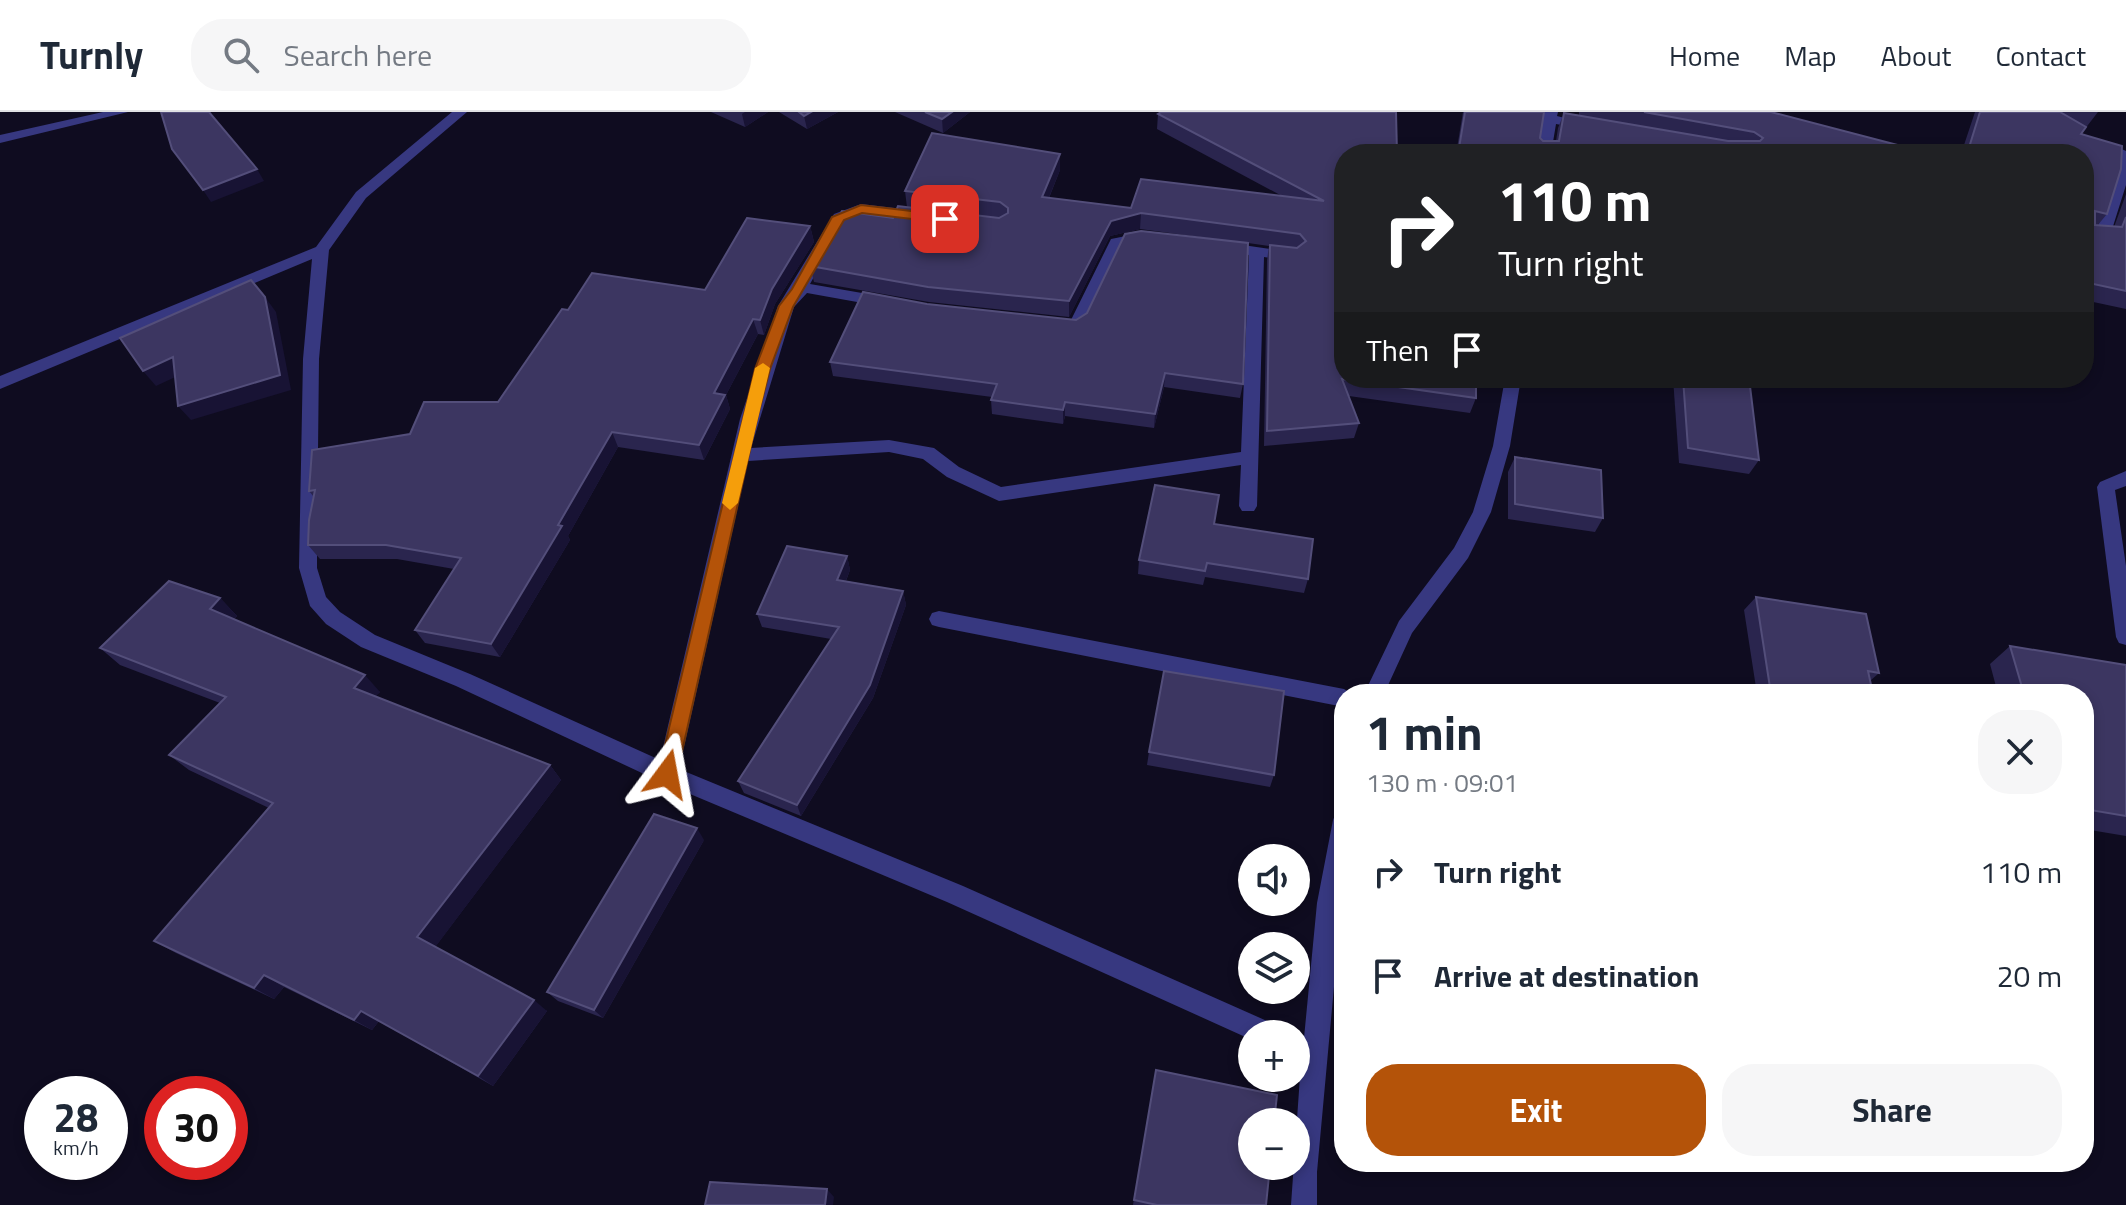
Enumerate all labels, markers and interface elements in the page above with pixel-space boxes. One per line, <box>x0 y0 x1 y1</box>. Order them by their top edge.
search box <box>191 19 751 91</box>
text: Turnly <box>40 26 143 84</box>
text: Search here <box>283 32 432 78</box>
icon: search <box>219 33 263 77</box>
text: Home <box>1669 34 1740 77</box>
text: Map <box>1784 34 1837 77</box>
text: About <box>1881 34 1951 77</box>
text: Contact <box>1995 34 2086 77</box>
text: 110 m <box>1498 158 1651 243</box>
icon: right <box>1366 176 1470 280</box>
pin <box>911 185 979 253</box>
icon: arrive <box>923 197 967 241</box>
text: Turn right <box>1498 235 1643 290</box>
text: Then <box>1366 327 1429 373</box>
icon: arrive <box>1445 328 1489 372</box>
text: 1 min <box>1366 696 1483 769</box>
button: close <box>1978 710 2062 794</box>
position arrow <box>625 732 709 816</box>
text: 130 m · 09:01 <box>1366 763 1518 802</box>
map controls <box>1238 844 1310 1180</box>
button: sound <box>1238 844 1310 916</box>
text: Turn right <box>1434 849 1562 895</box>
text: 110 m <box>1980 849 2062 895</box>
icon: right <box>1366 850 1410 894</box>
button: layers <box>1238 932 1310 1004</box>
text: Arrive at destination <box>1434 953 1699 999</box>
text: 20 m <box>1997 953 2062 999</box>
icon: arrive <box>1366 954 1410 998</box>
button: + <box>1238 1020 1310 1092</box>
button: Exit <box>1366 1064 1706 1156</box>
button: Share <box>1722 1064 2062 1156</box>
speed limit sign: 30 <box>144 1076 248 1180</box>
text: 28 <box>54 1087 98 1148</box>
button: − <box>1238 1108 1310 1180</box>
text: km/h <box>53 1132 99 1163</box>

